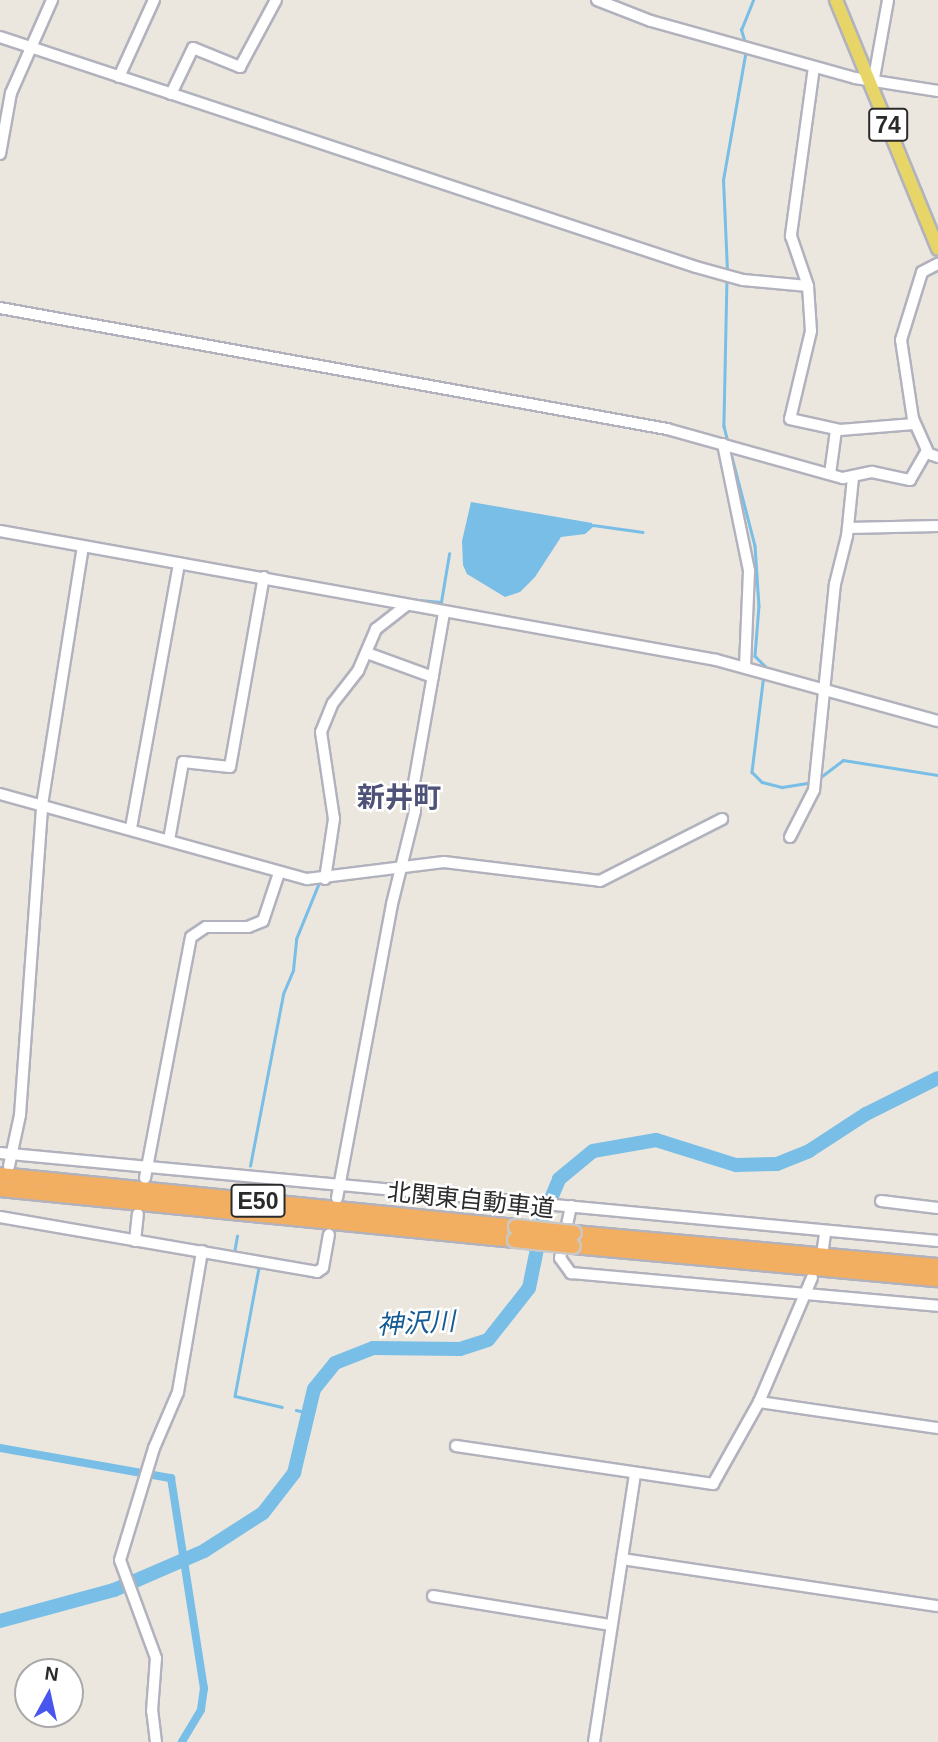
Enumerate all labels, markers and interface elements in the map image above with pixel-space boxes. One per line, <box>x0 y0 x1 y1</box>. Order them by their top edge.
road number: 74 <box>867 106 909 144</box>
district label: 新井町 <box>357 781 441 815</box>
street label: 北関東自動車道 <box>386 1177 556 1223</box>
road number: E50 <box>230 1182 286 1220</box>
water label: 神沢川 <box>376 1306 456 1342</box>
north arrow <box>14 1658 84 1728</box>
text: N <box>43 1662 60 1685</box>

